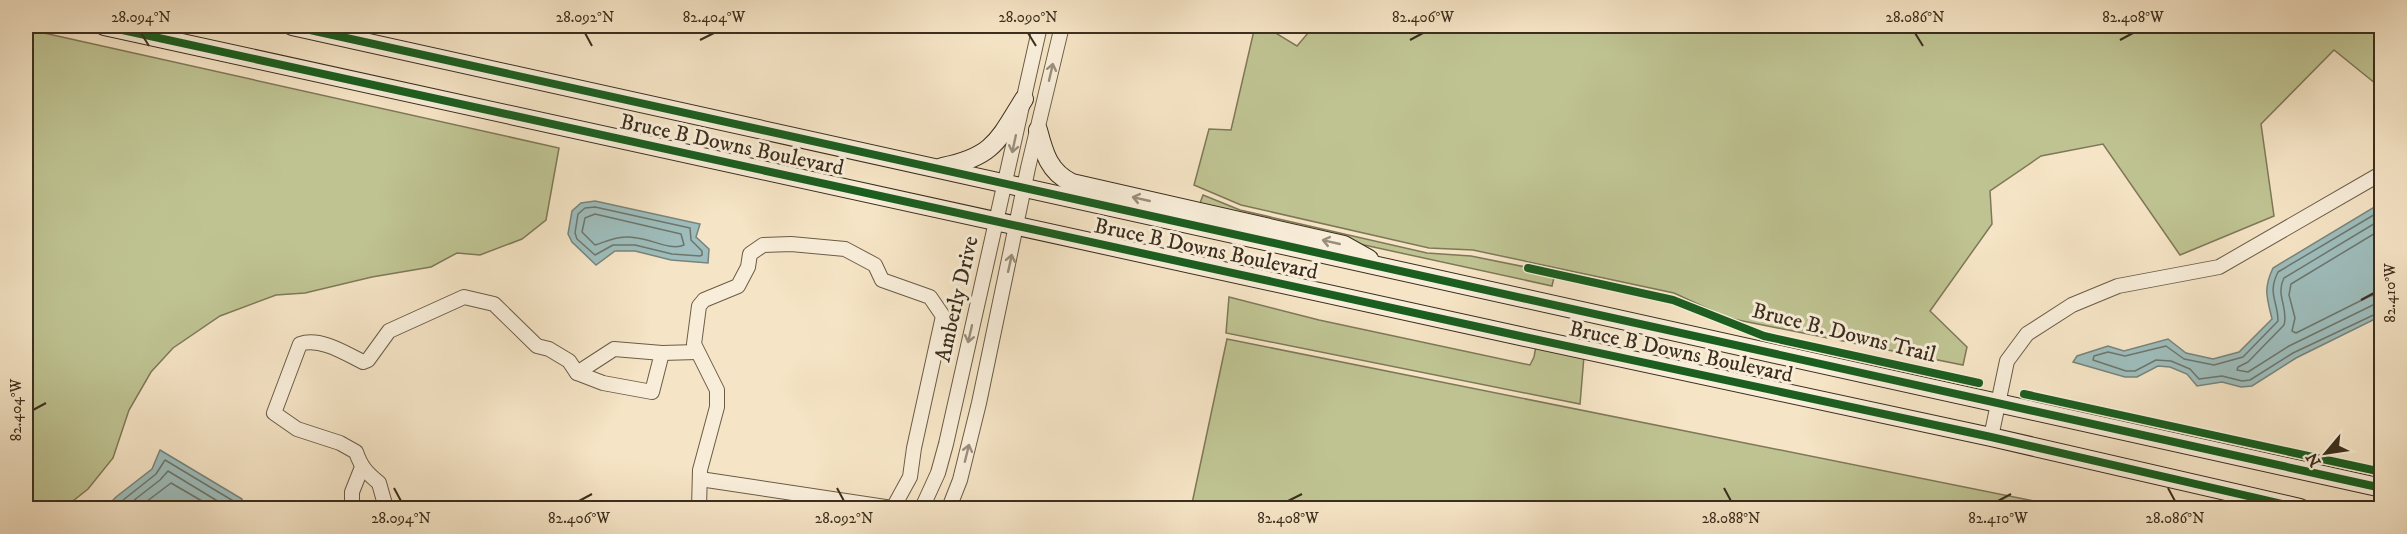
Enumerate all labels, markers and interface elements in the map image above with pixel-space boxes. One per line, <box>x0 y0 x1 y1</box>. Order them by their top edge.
text: 28.094°N <box>111 8 171 27</box>
text: 28.092°N <box>556 8 614 27</box>
text: 82.404°W <box>683 8 746 27</box>
text: 28.090°N <box>998 8 1058 27</box>
text: 82.406°W <box>1392 8 1454 27</box>
text: 28.086°N <box>1886 8 1944 27</box>
text: 82.408°W <box>2102 8 2164 27</box>
one-way arrow <box>1046 63 1058 82</box>
street label: Bruce B Downs Boulevard <box>618 108 846 182</box>
one-way arrow <box>1008 134 1019 153</box>
one-way arrow <box>1132 193 1151 204</box>
street label: Bruce B Downs Boulevard <box>1092 212 1320 286</box>
street label: Amberly Drive <box>929 233 985 365</box>
one-way arrow <box>1322 235 1341 247</box>
one-way arrow <box>1005 254 1016 273</box>
text: 82.410°W <box>2381 263 2400 323</box>
street label: Bruce B. Downs Trail <box>1749 297 1939 369</box>
street label: Bruce B Downs Boulevard <box>1567 315 1795 389</box>
one-way arrow <box>964 324 975 343</box>
text: 82.404°W <box>7 378 26 441</box>
north arrow <box>2296 423 2356 483</box>
one-way arrow <box>962 444 974 463</box>
text: N <box>2302 449 2326 470</box>
text: 28.094°N <box>371 509 431 528</box>
text: 82.406°W <box>548 509 610 528</box>
text: 28.092°N <box>815 509 873 528</box>
text: 82.408°W <box>1257 509 1319 528</box>
text: 28.088°N <box>1702 509 1760 528</box>
text: 82.410°W <box>1968 509 2028 528</box>
text: 28.086°N <box>2146 509 2204 528</box>

